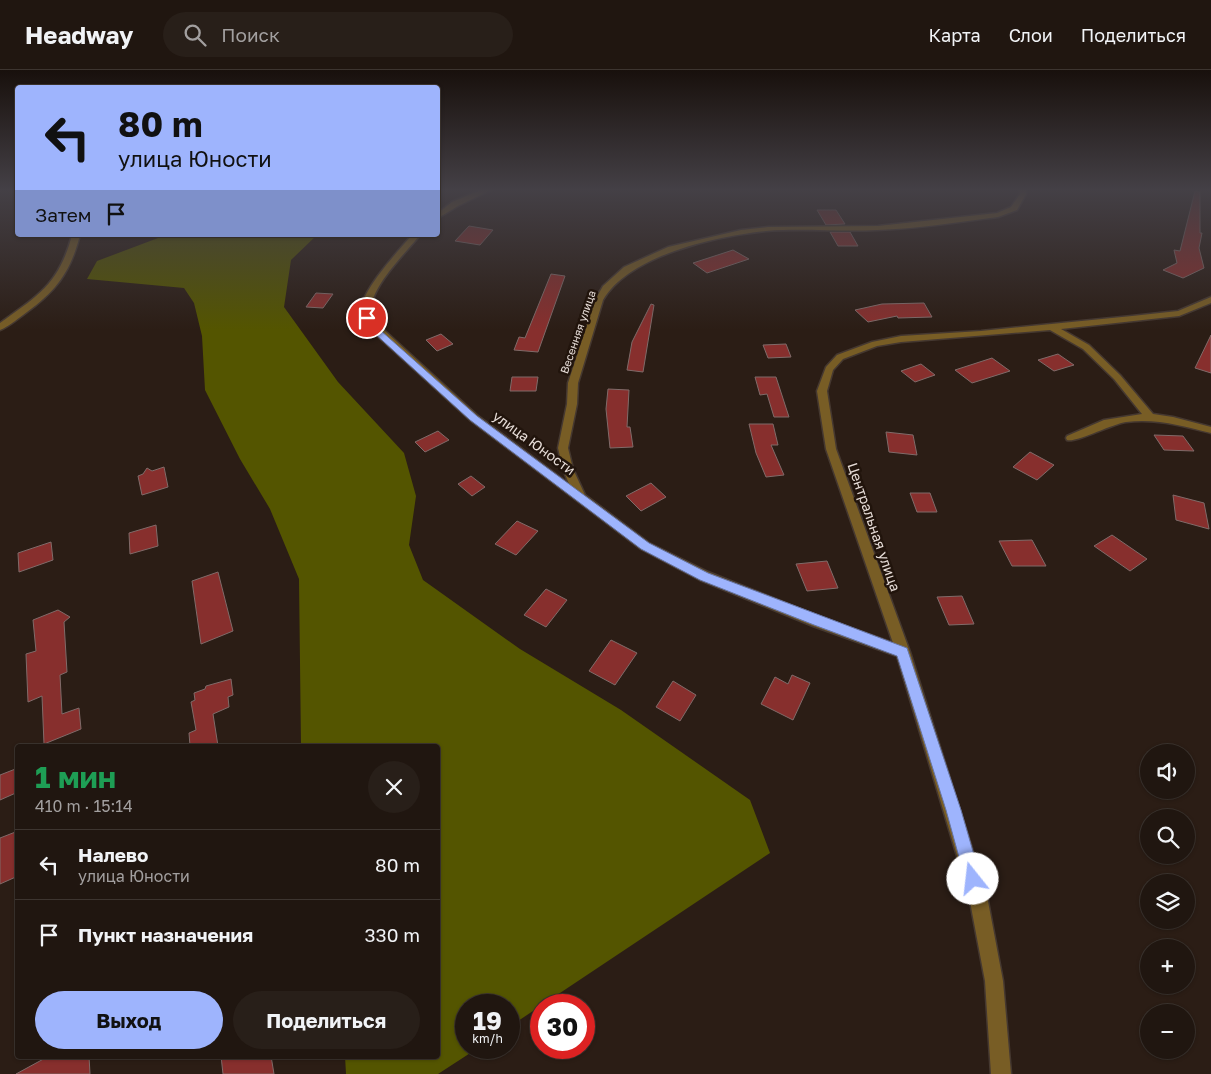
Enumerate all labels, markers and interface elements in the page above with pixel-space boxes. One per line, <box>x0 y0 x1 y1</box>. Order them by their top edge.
search box <box>163 12 513 57</box>
text: Headway <box>25 20 133 49</box>
icon: search <box>181 21 209 49</box>
text: Поиск <box>221 23 280 46</box>
text: Карта <box>929 24 981 46</box>
text: Слои <box>1009 24 1053 46</box>
text: Поделиться <box>1081 24 1186 46</box>
text: 80 m <box>118 103 203 145</box>
icon: left <box>35 105 100 170</box>
text: улица Юности <box>118 145 272 172</box>
icon: arrive <box>102 200 130 228</box>
text: Затем <box>35 203 92 226</box>
street label: Весенняя улица <box>557 289 598 375</box>
pin <box>346 297 388 339</box>
icon: arrive <box>353 304 381 332</box>
street label: улица Юности <box>490 407 579 478</box>
street label: Центральная улица <box>844 460 905 593</box>
map controls <box>1140 744 1195 1059</box>
button: sound <box>1140 744 1195 799</box>
text: 1 мин <box>35 759 116 795</box>
button: close <box>368 761 420 813</box>
text: 410 m · 15:14 <box>35 796 133 816</box>
button: search <box>1140 809 1195 864</box>
text: Налево <box>78 843 148 866</box>
icon: left <box>35 851 63 879</box>
position arrow <box>946 852 998 904</box>
text: 80 m <box>375 853 420 876</box>
text: улица Юности <box>78 866 190 886</box>
button: layers <box>1140 874 1195 929</box>
icon: arrive <box>35 921 63 949</box>
text: Пункт назначения <box>78 923 253 946</box>
text: 330 m <box>364 923 420 946</box>
button: + <box>1140 939 1195 994</box>
button: Выход <box>35 991 223 1049</box>
button: Поделиться <box>233 991 420 1049</box>
speed limit sign: 30 <box>530 994 595 1059</box>
button: − <box>1140 1004 1195 1059</box>
text: 19 <box>473 1005 502 1036</box>
text: km/h <box>472 1031 503 1046</box>

